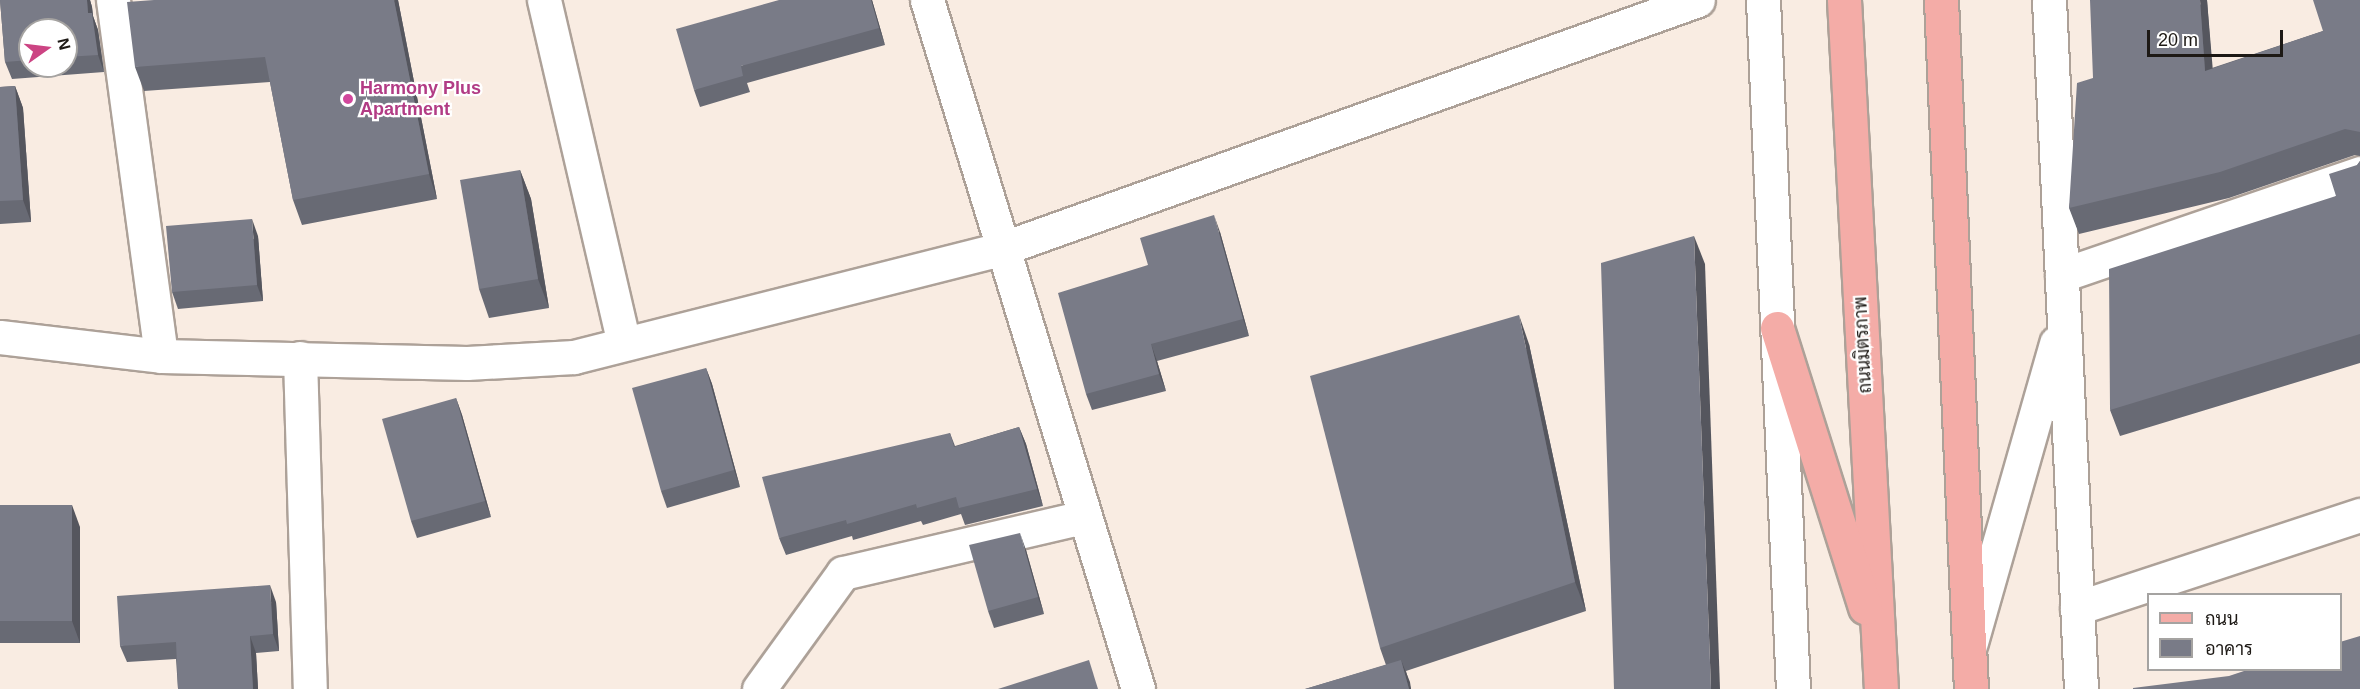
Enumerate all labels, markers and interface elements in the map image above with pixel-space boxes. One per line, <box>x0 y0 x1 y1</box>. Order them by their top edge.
north arrow <box>18 18 78 78</box>
scale bar <box>2150 18 2286 56</box>
text: 20 m <box>2158 30 2198 50</box>
text: N <box>54 36 74 52</box>
place label: Harmony Plus Apartment <box>360 78 481 121</box>
marker: Harmony Plus Apartment <box>341 92 355 106</box>
street label: ถนนมิตรภาพ <box>1850 296 1876 394</box>
legend <box>2147 593 2342 671</box>
text: ถนน <box>2205 609 2238 629</box>
text: อาคาร <box>2205 639 2253 659</box>

